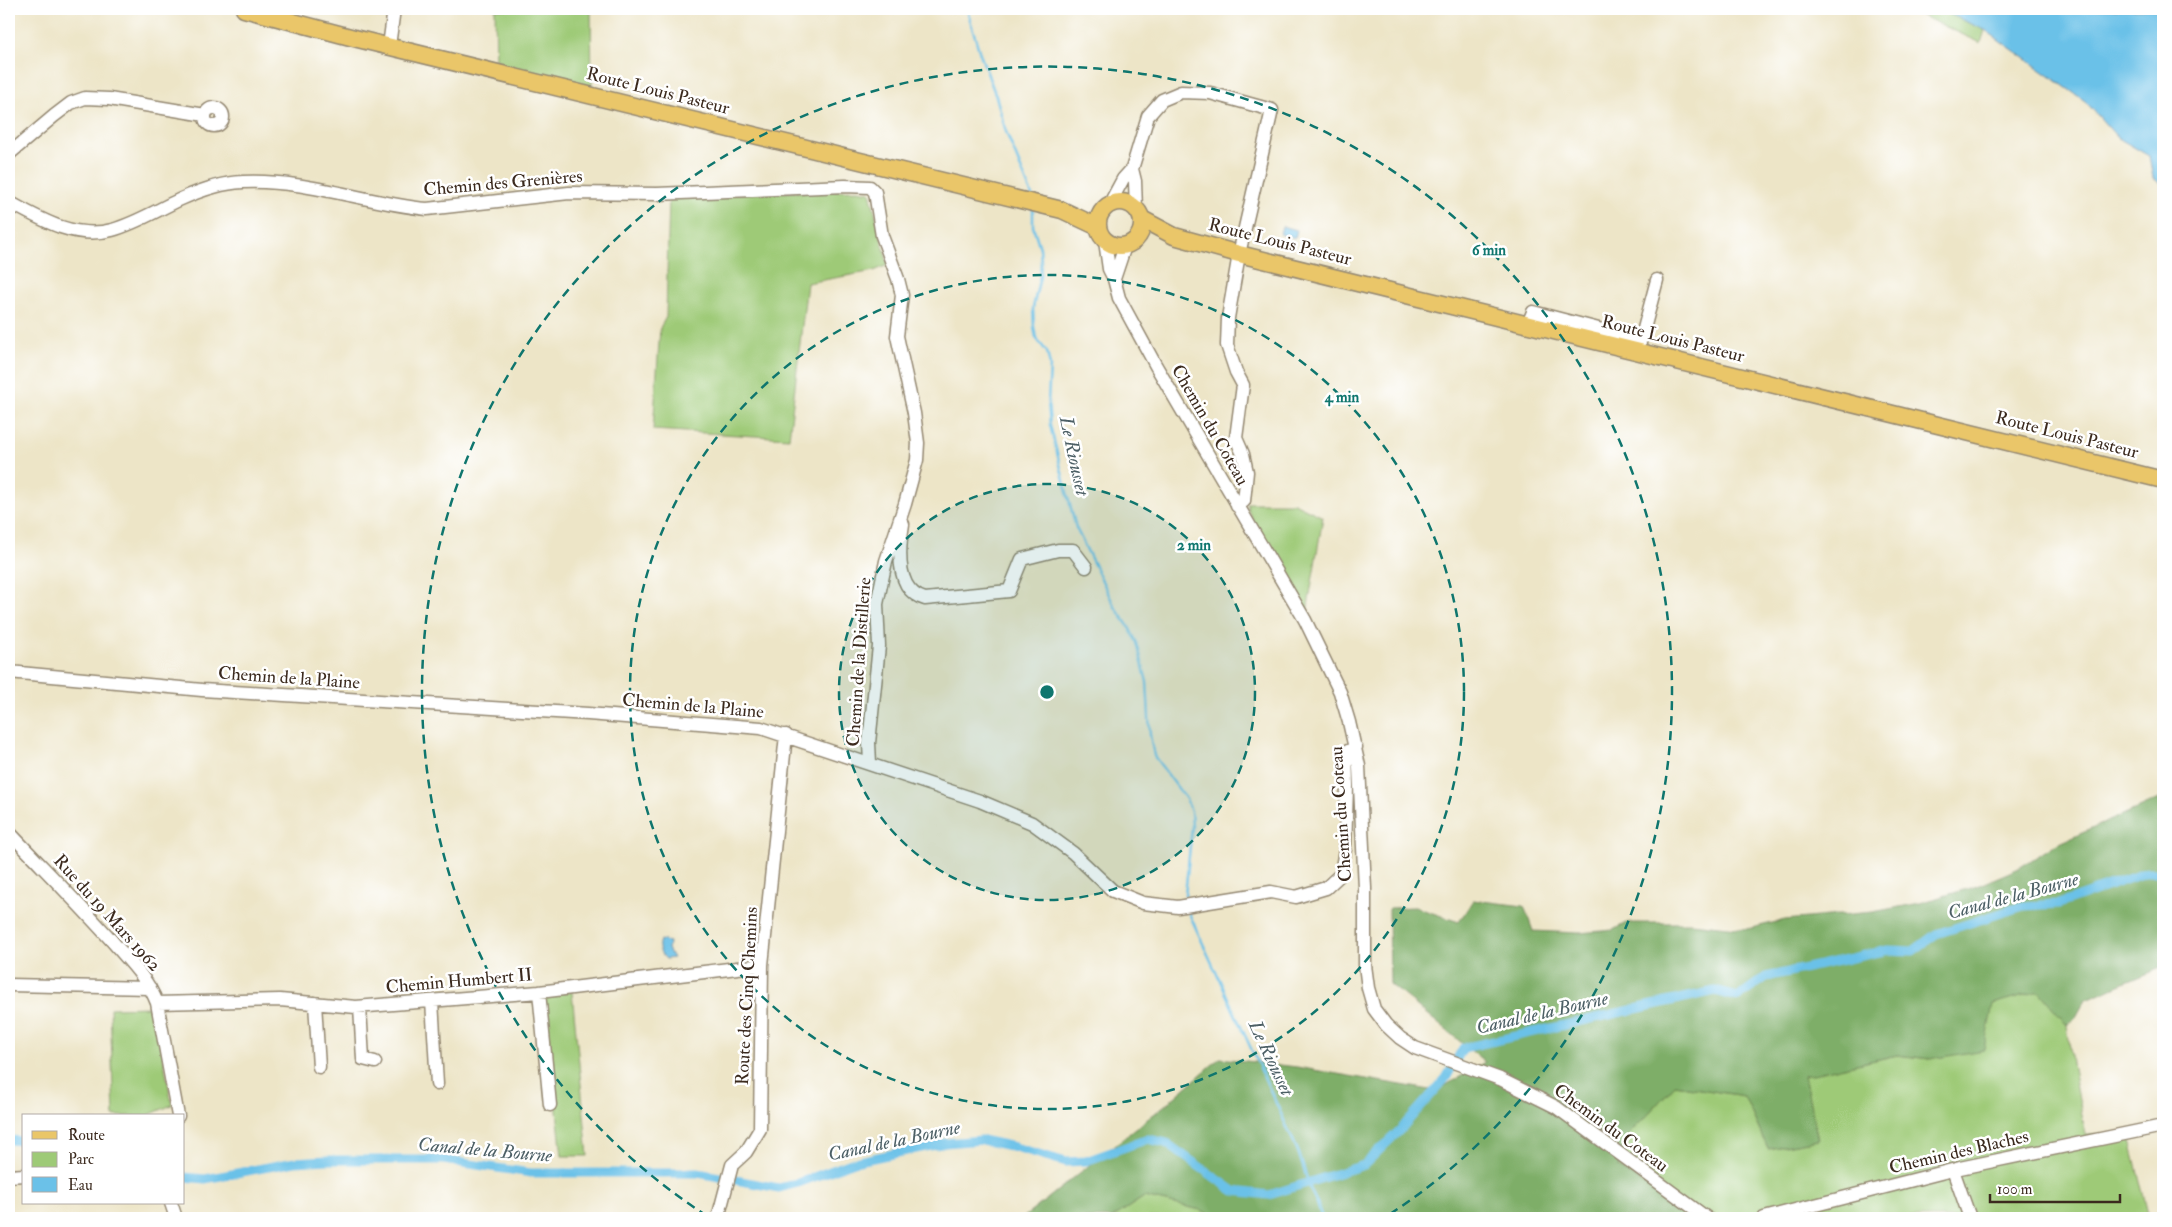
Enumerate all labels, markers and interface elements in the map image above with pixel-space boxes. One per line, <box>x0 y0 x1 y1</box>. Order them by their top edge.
street label: Route Louis Pasteur <box>584 62 732 120</box>
street label: Chemin des Grenières <box>423 165 583 201</box>
street label: Route Louis Pasteur <box>1206 213 1354 271</box>
text: 6 min <box>1472 241 1506 260</box>
street label: Route Louis Pasteur <box>1599 310 1747 368</box>
street label: Chemin du Coteau <box>1166 360 1254 490</box>
text: 4 min <box>1324 388 1360 407</box>
street label: Route Louis Pasteur <box>1993 406 2141 464</box>
water label: Le Riousset <box>1054 413 1094 499</box>
text: 2 min <box>1177 536 1211 555</box>
street label: Chemin de la Distillerie <box>842 576 876 748</box>
street label: Chemin de la Plaine <box>217 662 361 694</box>
centre of rings <box>1038 683 1056 701</box>
street label: Chemin de la Plaine <box>621 688 765 724</box>
street label: Chemin du Coteau <box>1325 745 1357 883</box>
street label: Rue du 19 Mars 1962 <box>48 850 166 976</box>
water label: Canal de la Bourne <box>1945 867 2082 925</box>
street label: Route des Cinq Chemins <box>731 906 763 1086</box>
street label: Chemin Humbert II <box>385 963 533 999</box>
water label: Canal de la Bourne <box>1474 986 1611 1040</box>
water label: Le Riousset <box>1243 1015 1300 1101</box>
street label: Chemin du Coteau <box>1549 1079 1673 1177</box>
legend <box>22 1114 185 1204</box>
water label: Canal de la Bourne <box>826 1115 963 1167</box>
street label: Chemin des Blaches <box>1887 1125 2031 1179</box>
text: Route <box>68 1126 105 1145</box>
water label: Canal de la Bourne <box>417 1132 554 1168</box>
text: Parc <box>68 1150 94 1169</box>
scale bar <box>1990 1172 2120 1204</box>
text: Eau <box>68 1176 93 1195</box>
text: 100 m <box>1997 1180 2033 1199</box>

